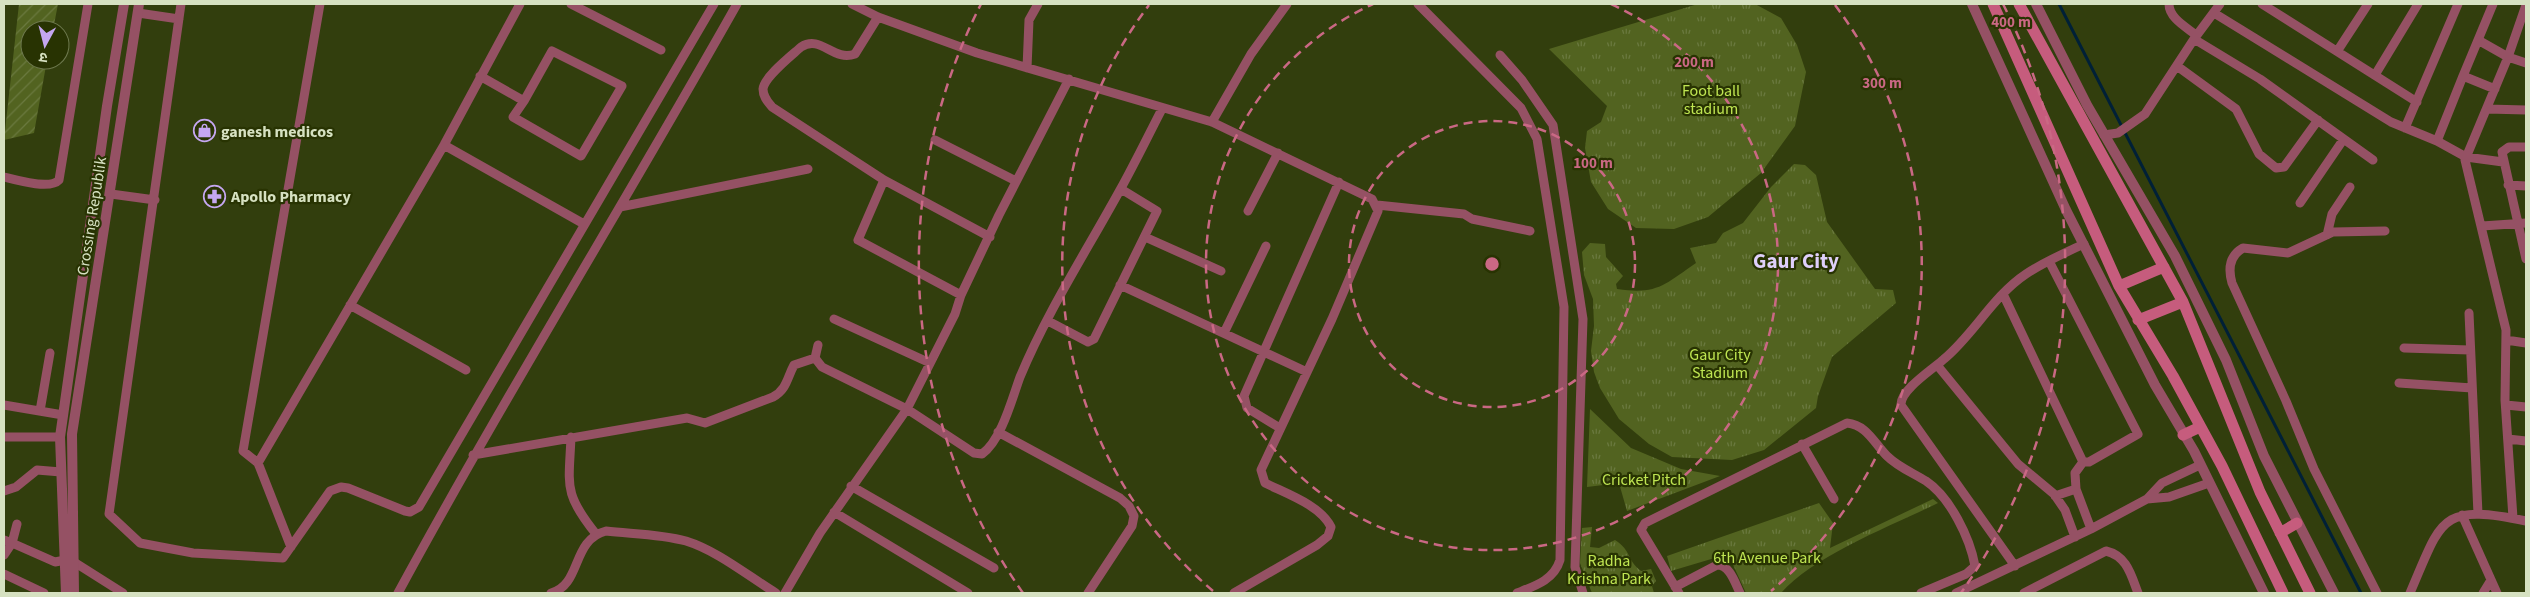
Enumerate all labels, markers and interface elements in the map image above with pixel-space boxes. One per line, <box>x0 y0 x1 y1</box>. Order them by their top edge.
text: 400 m <box>1991 12 2031 33</box>
north arrow <box>20 20 70 70</box>
text: उ <box>37 46 49 67</box>
text: 200 m <box>1674 52 1714 73</box>
text: 300 m <box>1862 73 1902 94</box>
park label: Foot ball stadium <box>1682 80 1740 120</box>
shop icon: ganesh medicos <box>193 119 217 143</box>
place label: ganesh medicos <box>221 121 333 143</box>
text: 100 m <box>1573 153 1613 174</box>
street label: Crossing Republik <box>72 155 112 277</box>
pharmacy icon: Apollo Pharmacy <box>203 184 227 208</box>
place label: Apollo Pharmacy <box>230 186 352 208</box>
district label: Gaur City <box>1753 246 1839 276</box>
centre of rings <box>1483 255 1501 273</box>
park label: Gaur City Stadium <box>1689 344 1751 384</box>
park label: Cricket Pitch <box>1602 469 1686 491</box>
park label: 6th Avenue Park <box>1713 547 1821 569</box>
park label: Radha Krishna Park <box>1567 550 1651 590</box>

